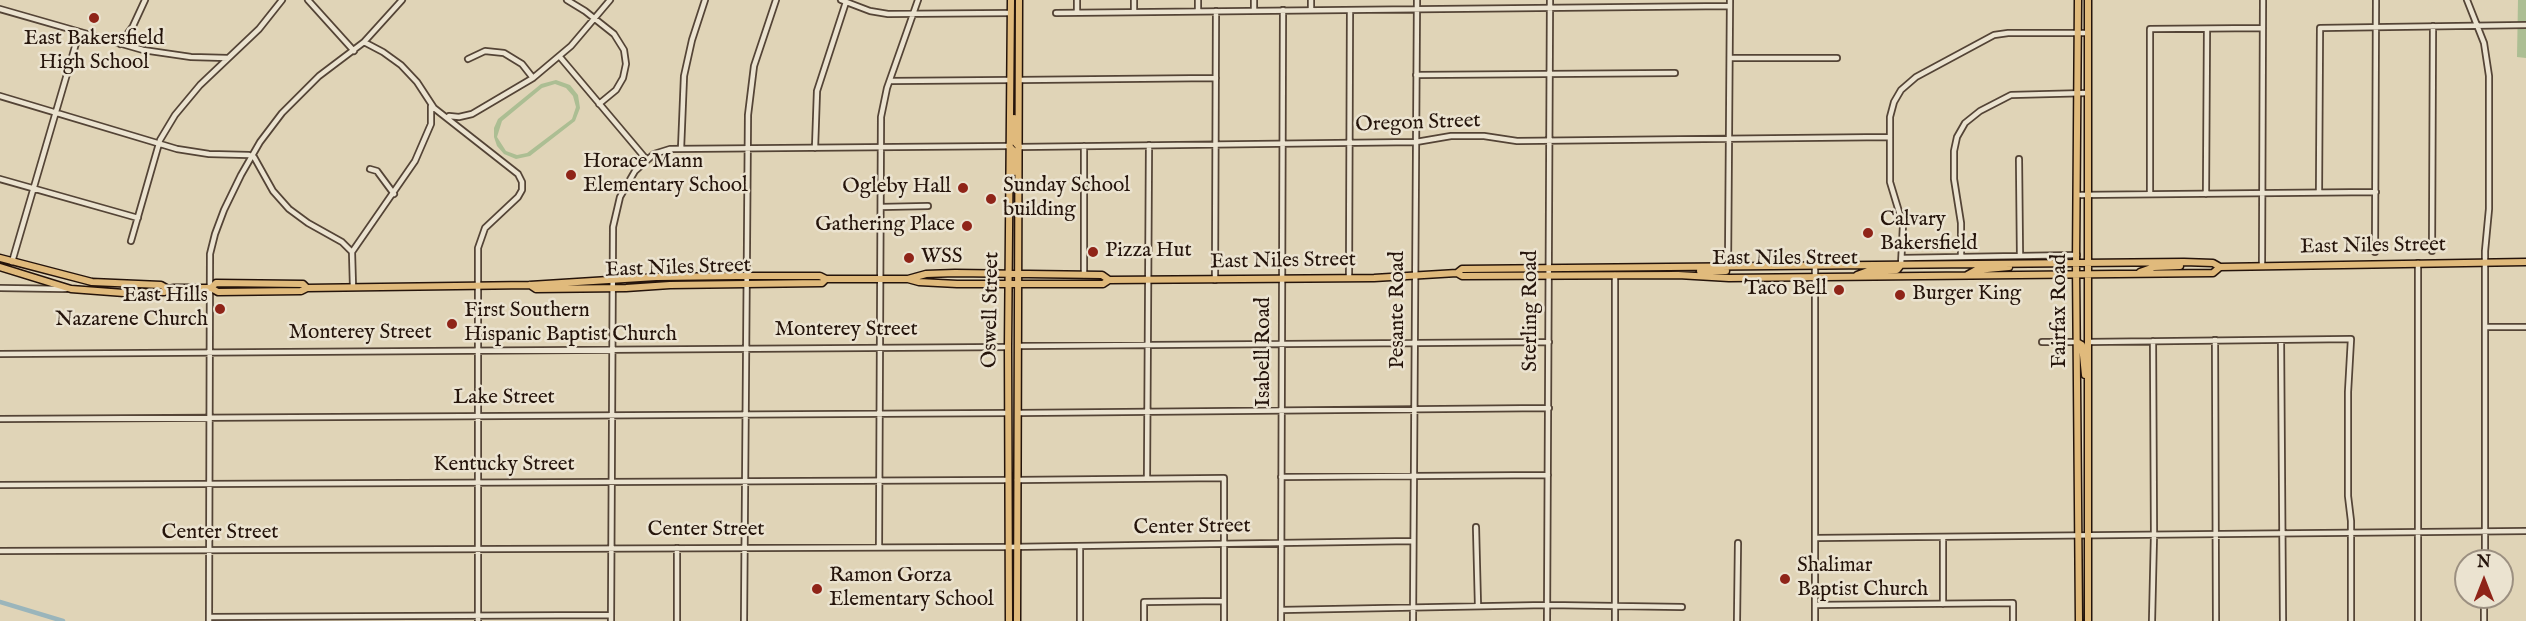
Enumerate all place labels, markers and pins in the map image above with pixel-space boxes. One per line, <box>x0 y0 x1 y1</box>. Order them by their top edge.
marker: East Bakersfield High School <box>87 11 101 25</box>
place label: East Bakersfield High School <box>24 27 164 77</box>
place label: Horace Mann Elementary School <box>583 150 748 200</box>
marker: Horace Mann Elementary School <box>564 168 578 182</box>
place label: Sunday School building <box>1003 174 1130 224</box>
place label: Ogleby Hall <box>842 175 951 201</box>
marker: Ogleby Hall <box>956 181 970 195</box>
marker: Sunday School building <box>984 192 998 206</box>
place label: Calvary Bakersfield <box>1880 208 1978 258</box>
place label: Gathering Place <box>815 213 955 239</box>
marker: Gathering Place <box>960 219 974 233</box>
marker: Calvary Bakersfield <box>1861 226 1875 240</box>
place label: Pizza Hut <box>1105 239 1192 265</box>
place label: WSS <box>921 245 963 271</box>
marker: Pizza Hut <box>1086 245 1100 259</box>
marker: WSS <box>902 251 916 265</box>
place label: Taco Bell <box>1744 277 1827 303</box>
place label: Burger King <box>1912 282 2021 308</box>
marker: Taco Bell <box>1832 283 1846 297</box>
place label: East Hills Nazarene Church <box>55 284 208 334</box>
marker: Burger King <box>1893 288 1907 302</box>
place label: First Southern Hispanic Baptist Church <box>464 299 677 349</box>
marker: East Hills Nazarene Church <box>213 302 227 316</box>
marker: First Southern Hispanic Baptist Church <box>445 317 459 331</box>
place label: Shalimar Baptist Church <box>1797 554 1928 604</box>
place label: Ramon Gorza Elementary School <box>829 564 994 614</box>
marker: Shalimar Baptist Church <box>1778 572 1792 586</box>
marker: Ramon Gorza Elementary School <box>810 582 824 596</box>

